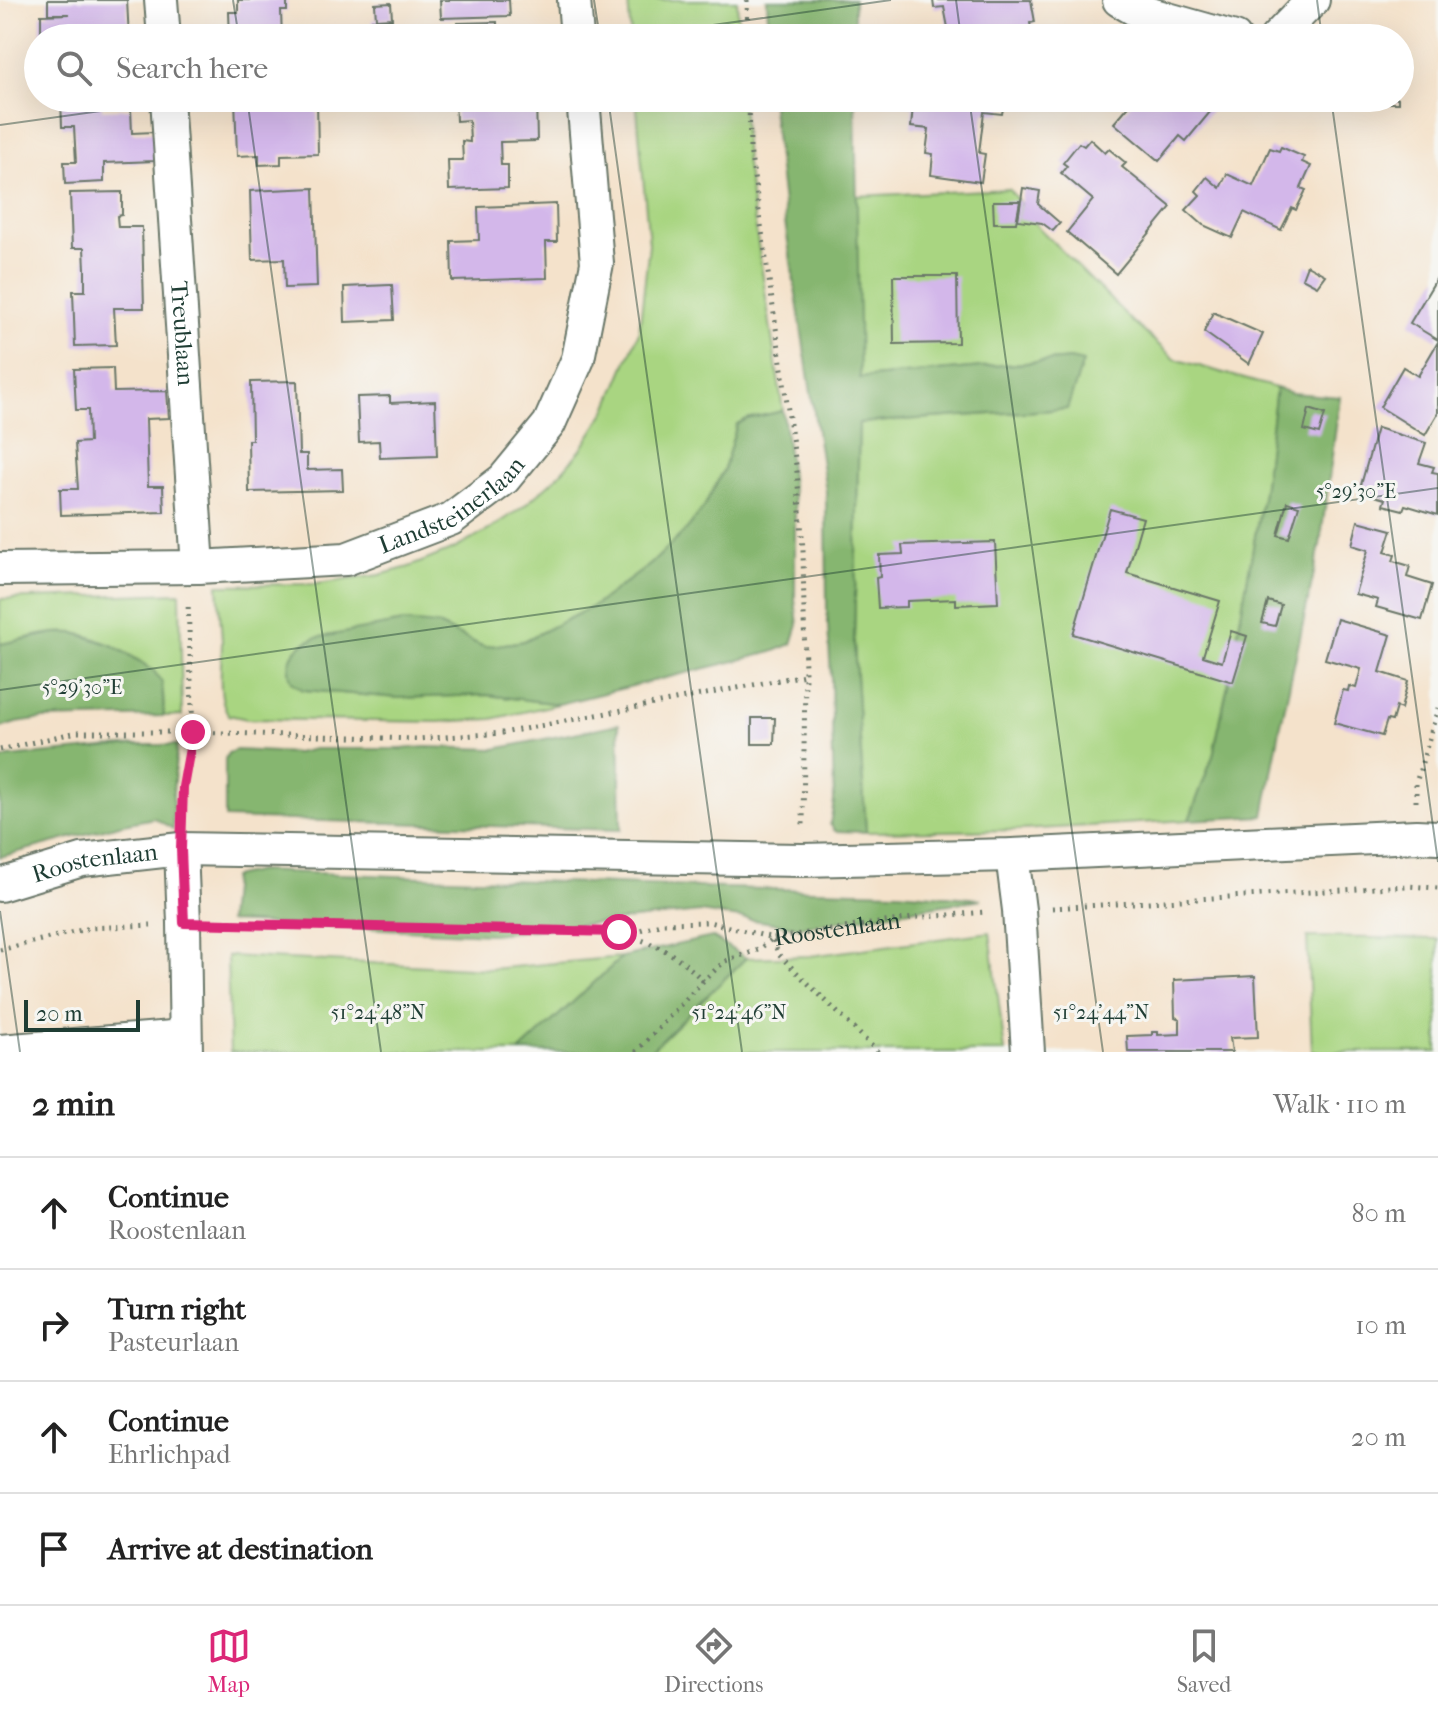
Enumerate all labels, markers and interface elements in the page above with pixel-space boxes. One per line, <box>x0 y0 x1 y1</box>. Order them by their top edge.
search box <box>24 24 1414 112</box>
icon: search <box>52 46 96 90</box>
text: Search here <box>116 51 268 86</box>
street label: Treublaan <box>165 280 200 387</box>
street label: Landsteinerlaan <box>375 451 531 559</box>
text: 5°29'30"E <box>1316 480 1396 503</box>
text: 5°29'30"E <box>42 676 122 699</box>
route end <box>175 714 211 750</box>
street label: Roostenlaan <box>29 838 159 888</box>
street label: Roostenlaan <box>772 906 902 952</box>
route start <box>601 914 637 950</box>
scale bar <box>24 996 140 1032</box>
text: 20 m <box>36 1001 82 1027</box>
text: 51°24'48"N <box>331 1001 425 1024</box>
text: 51°24'46"N <box>691 1001 787 1024</box>
text: 51°24'44"N <box>1053 1001 1149 1024</box>
text: 2 min <box>32 1084 115 1124</box>
text: Walk · 110 m <box>1273 1089 1406 1120</box>
text: Continue <box>108 1180 229 1215</box>
icon: ahead <box>32 1191 76 1235</box>
text: 80 m <box>1351 1198 1406 1229</box>
text: Roostenlaan <box>108 1215 246 1246</box>
text: Turn right <box>108 1292 246 1327</box>
icon: right <box>32 1303 76 1347</box>
text: 10 m <box>1355 1310 1406 1341</box>
text: Pasteurlaan <box>108 1327 239 1358</box>
text: Continue <box>108 1404 229 1439</box>
icon: ahead <box>32 1415 76 1459</box>
text: 20 m <box>1351 1422 1406 1453</box>
text: Ehrlichpad <box>108 1439 230 1470</box>
icon: arrive <box>32 1527 76 1571</box>
text: Arrive at destination <box>108 1532 373 1567</box>
tab: Map <box>207 1624 251 1698</box>
tab: Directions <box>664 1624 763 1698</box>
tab: Saved <box>1177 1624 1231 1698</box>

